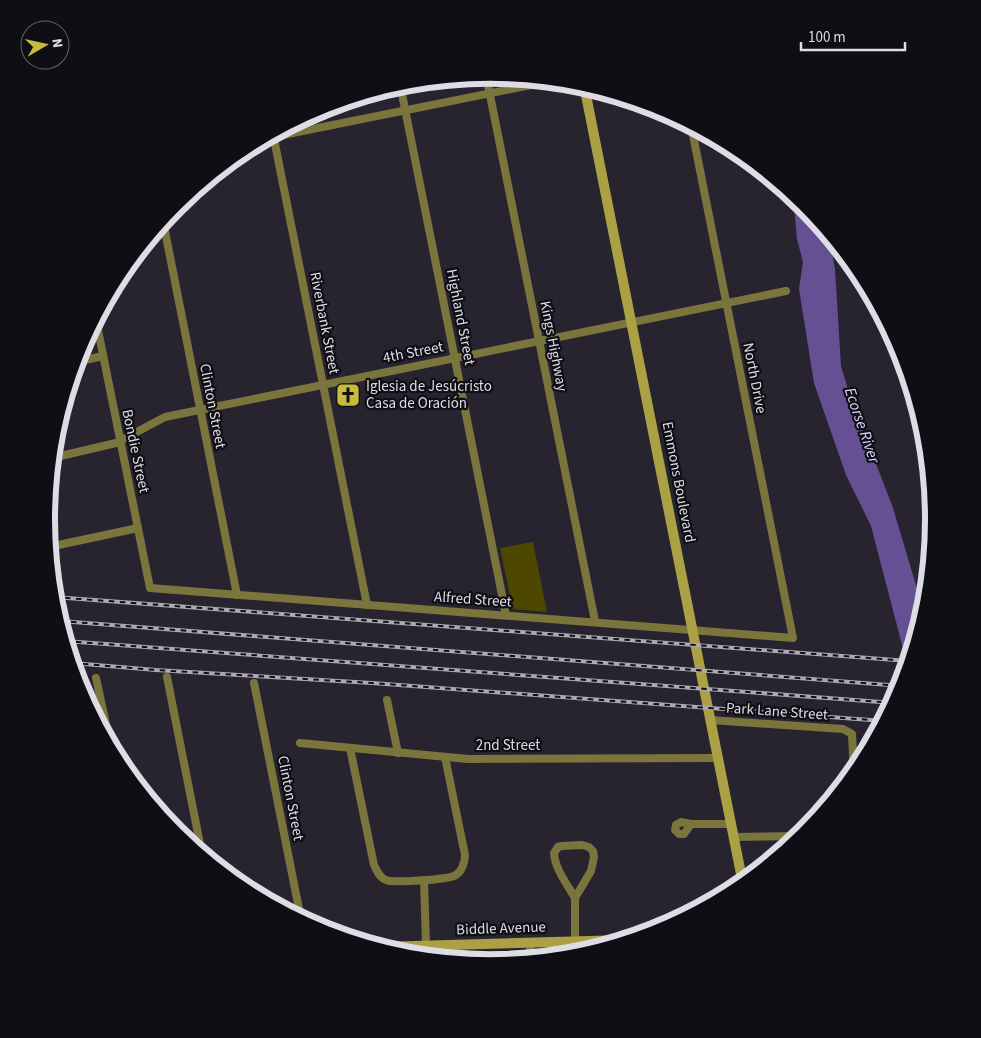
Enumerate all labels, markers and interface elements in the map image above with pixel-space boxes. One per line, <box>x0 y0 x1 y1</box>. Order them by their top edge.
north arrow <box>20 20 70 70</box>
scale bar <box>801 20 905 52</box>
text: 100 m <box>808 27 846 48</box>
text: N <box>46 37 67 49</box>
street label: Highland Street <box>441 267 480 367</box>
street label: Riverbank Street <box>304 270 345 376</box>
street label: Kings Highway <box>534 299 573 393</box>
street label: 4th Street <box>381 336 445 369</box>
street label: North Drive <box>737 341 772 415</box>
street label: Clinton Street <box>194 362 231 450</box>
place label: Iglesia de Jesúcristo Casa de Oración <box>366 376 492 414</box>
church icon: Iglesia de Jesúcristo Casa de Oración <box>335 382 361 408</box>
water label: Ecorse River <box>839 385 886 468</box>
street label: Bondie Street <box>116 407 155 495</box>
street label: Emmons Boulevard <box>657 420 701 544</box>
street label: Alfred Street <box>433 586 512 613</box>
street label: Park Lane Street <box>725 697 829 726</box>
street label: 2nd Street <box>476 735 540 756</box>
street label: Clinton Street <box>272 754 309 842</box>
street label: Biddle Avenue <box>456 916 546 941</box>

